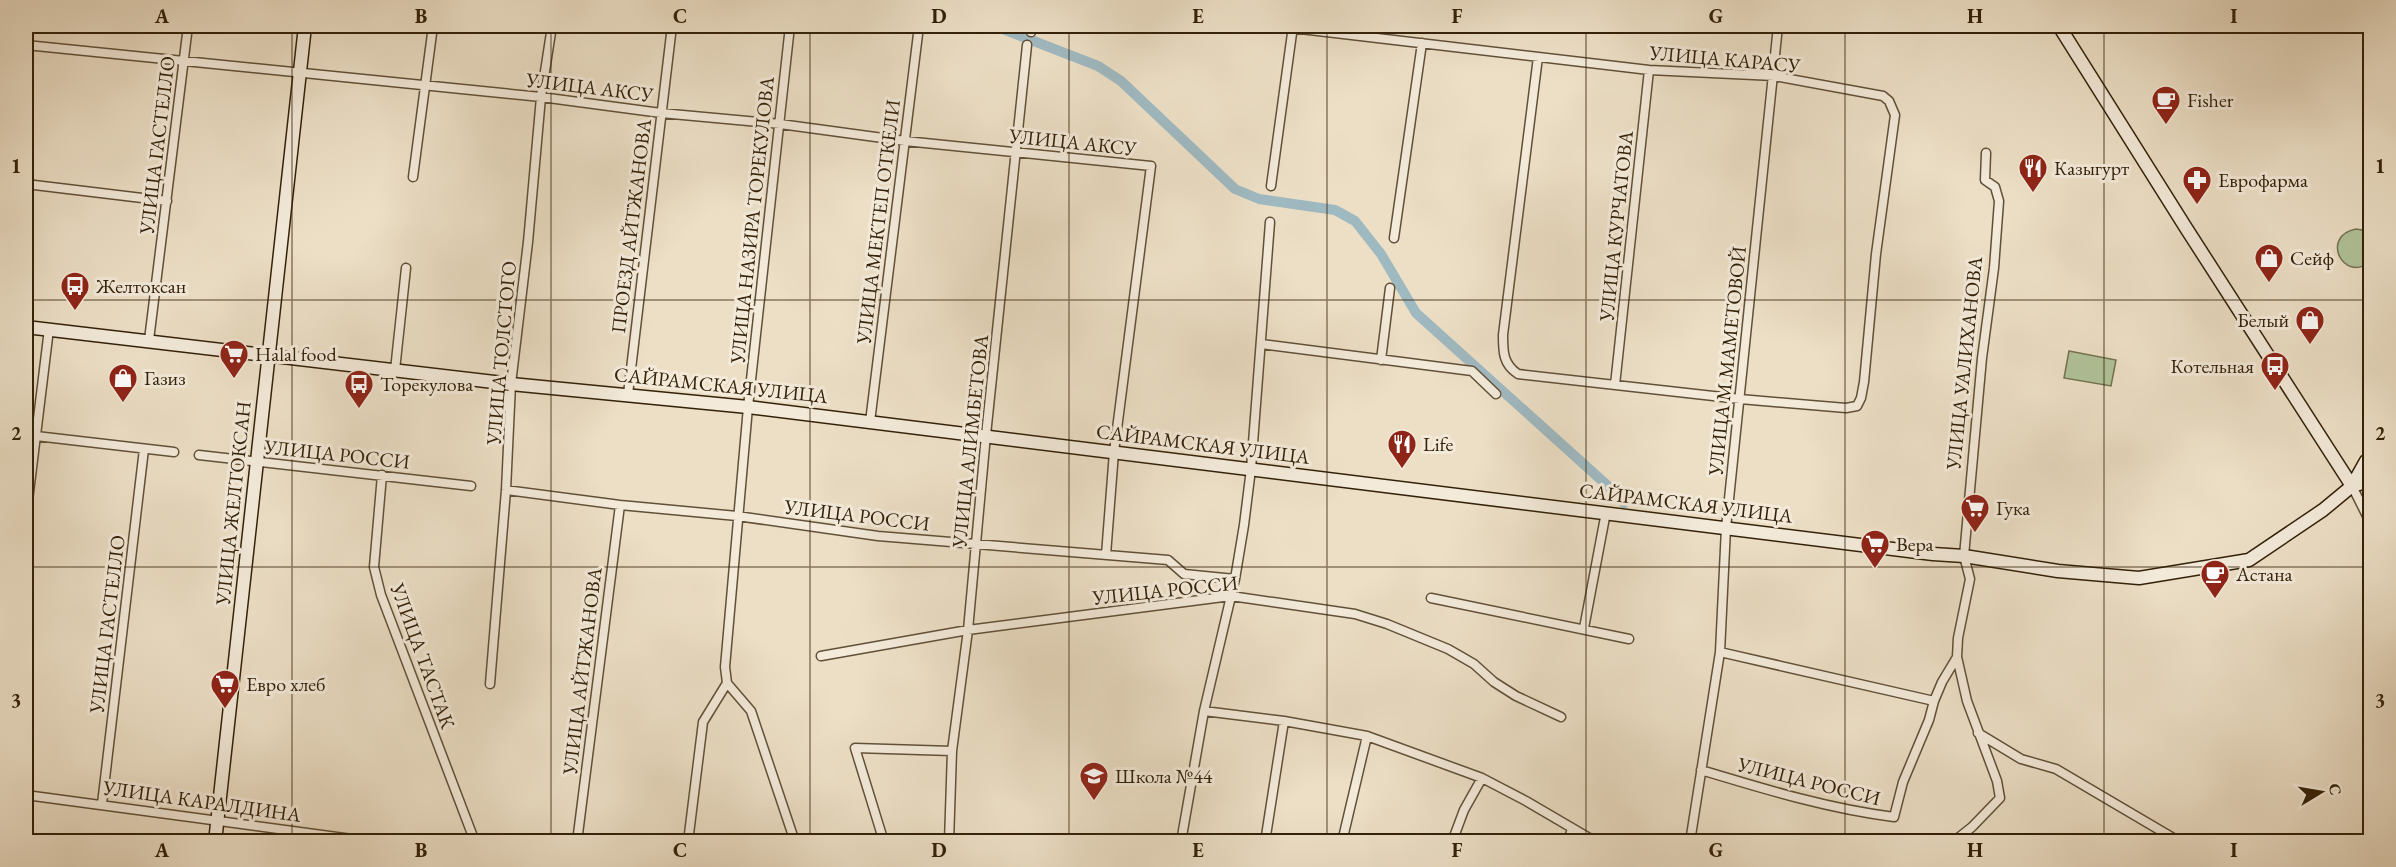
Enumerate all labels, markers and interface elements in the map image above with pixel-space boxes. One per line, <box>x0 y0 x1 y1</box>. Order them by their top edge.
text: A <box>154 3 170 29</box>
text: B <box>415 3 427 29</box>
text: C <box>673 3 687 29</box>
text: D <box>931 3 947 29</box>
text: E <box>1192 3 1204 29</box>
text: F <box>1452 3 1463 29</box>
text: G <box>1709 3 1723 29</box>
text: H <box>1967 3 1983 29</box>
text: I <box>2230 3 2238 29</box>
street label: УЛИЦА КАРАСУ <box>1647 39 1802 79</box>
street label: УЛИЦА ГАСТЕЛЛО <box>133 54 181 237</box>
street label: УЛИЦА АКСУ <box>524 66 655 108</box>
street label: УЛИЦА НАЗИРА ТОРЕКУЛОВА <box>724 75 780 366</box>
cafe icon: Fisher <box>2150 84 2182 126</box>
place label: Fisher <box>2187 87 2234 113</box>
street label: УЛИЦА МЕКТЕП ОТКЕЛИ <box>850 98 906 347</box>
street label: ПРОЕЗД АЙТЖАНОВА <box>605 117 657 335</box>
street label: УЛИЦА АКСУ <box>1007 122 1138 162</box>
street label: УЛИЦА КУРЧАТОВА <box>1593 129 1639 324</box>
restaurant icon: Казыгурт <box>2017 152 2049 194</box>
text: 1 <box>11 153 21 179</box>
text: 1 <box>2375 153 2385 179</box>
place label: Казыгурт <box>2054 155 2129 181</box>
pharmacy icon: Еврофарма <box>2181 164 2213 206</box>
place label: Еврофарма <box>2218 167 2308 193</box>
shop icon: Сейф <box>2253 242 2285 284</box>
street label: УЛИЦА М.МАМЕТОВОЙ <box>1702 245 1752 478</box>
place label: Сейф <box>2290 245 2334 271</box>
street label: УЛИЦА УАЛИХАНОВА <box>1940 255 1988 472</box>
street label: УЛИЦА ТОЛСТОГО <box>480 260 522 447</box>
bus stop icon: Желтоксан <box>59 270 91 312</box>
place label: Желтоксан <box>95 273 186 299</box>
shop icon: Белый <box>2294 304 2326 346</box>
place label: Белый <box>2237 307 2289 333</box>
street label: УЛИЦА АЛИМБЕТОВА <box>946 333 994 550</box>
supermarket icon: Halal food <box>218 338 250 380</box>
place label: Halal food <box>255 341 337 367</box>
bus stop icon: Котельная <box>2259 350 2291 392</box>
place label: Котельная <box>2171 353 2254 379</box>
street label: САЙРАМСКАЯ УЛИЦА <box>613 361 829 409</box>
shop icon: Газиз <box>107 362 139 404</box>
place label: Газиз <box>144 365 186 391</box>
bus stop icon: Торекулова <box>343 368 375 410</box>
place label: Торекулова <box>380 371 473 397</box>
street label: УЛИЦА ЖЕЛТОКСАН <box>209 400 257 607</box>
street label: САЙРАМСКАЯ УЛИЦА <box>1095 418 1311 470</box>
text: 2 <box>11 420 22 446</box>
text: 2 <box>2375 420 2386 446</box>
restaurant icon: Life <box>1386 428 1418 470</box>
place label: Life <box>1423 431 1453 457</box>
street label: УЛИЦА РОССИ <box>262 433 411 475</box>
street label: САЙРАМСКАЯ УЛИЦА <box>1578 477 1794 529</box>
supermarket icon: Гука <box>1959 492 1991 534</box>
street label: УЛИЦА РОССИ <box>782 493 931 537</box>
place label: Гука <box>1996 495 2030 521</box>
supermarket icon: Вера <box>1859 528 1891 570</box>
place label: Вера <box>1896 531 1934 557</box>
street label: УЛИЦА ГАСТЕЛЛО <box>83 533 131 716</box>
cafe icon: Астана <box>2199 558 2231 600</box>
place label: Астана <box>2235 561 2293 587</box>
street label: УЛИЦА АЙТЖАНОВА <box>556 566 608 777</box>
street label: УЛИЦА РОССИ <box>1090 569 1239 611</box>
street label: УЛИЦА ТАСТАК <box>384 579 462 733</box>
supermarket icon: Евро хлеб <box>209 668 241 710</box>
place label: Евро хлеб <box>246 671 326 697</box>
text: 3 <box>11 687 21 713</box>
text: 3 <box>2375 687 2385 713</box>
street label: УЛИЦА РОССИ <box>1734 751 1883 811</box>
school or university icon: Школа №44 <box>1078 760 1110 802</box>
north arrow <box>2291 762 2351 822</box>
place label: Школа №44 <box>1115 763 1213 789</box>
street label: УЛИЦА КАРАЛДИНА <box>100 774 303 828</box>
text: С <box>2324 782 2347 797</box>
text: A <box>154 837 170 863</box>
text: B <box>415 837 427 863</box>
text: C <box>673 837 687 863</box>
text: D <box>931 837 947 863</box>
text: E <box>1192 837 1204 863</box>
text: F <box>1452 837 1463 863</box>
text: G <box>1709 837 1723 863</box>
text: H <box>1967 837 1983 863</box>
text: I <box>2230 837 2238 863</box>

